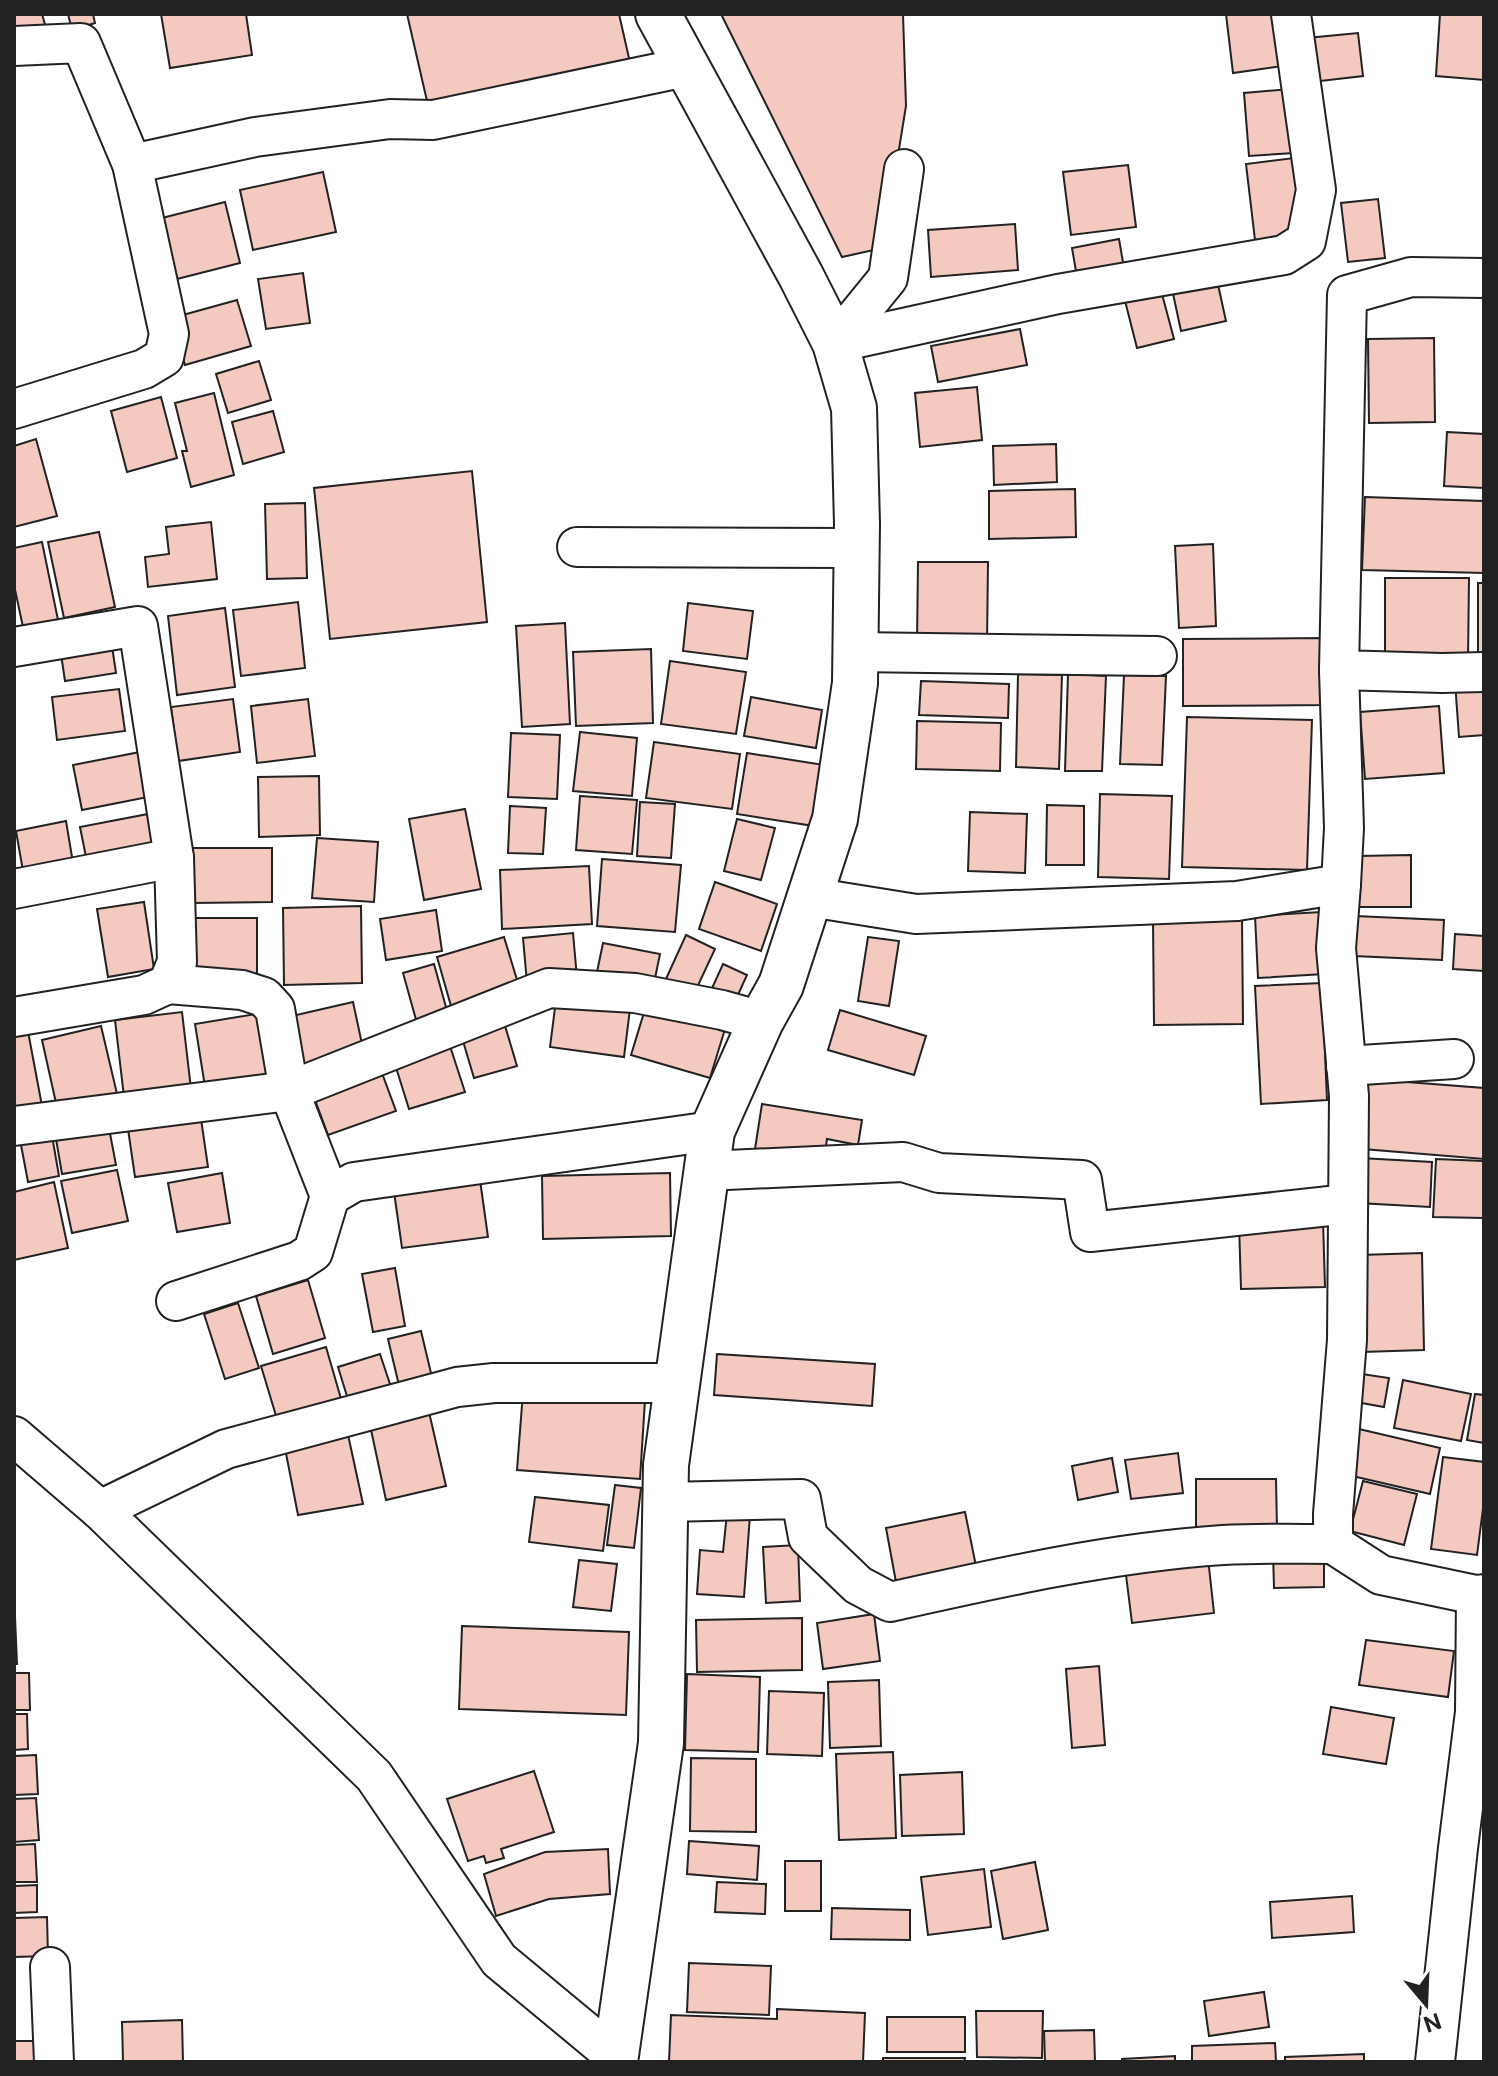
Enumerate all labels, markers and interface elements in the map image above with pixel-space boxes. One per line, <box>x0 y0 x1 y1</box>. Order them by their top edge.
north arrow <box>1386 1964 1466 2044</box>
text: N <box>1420 2008 1445 2038</box>

